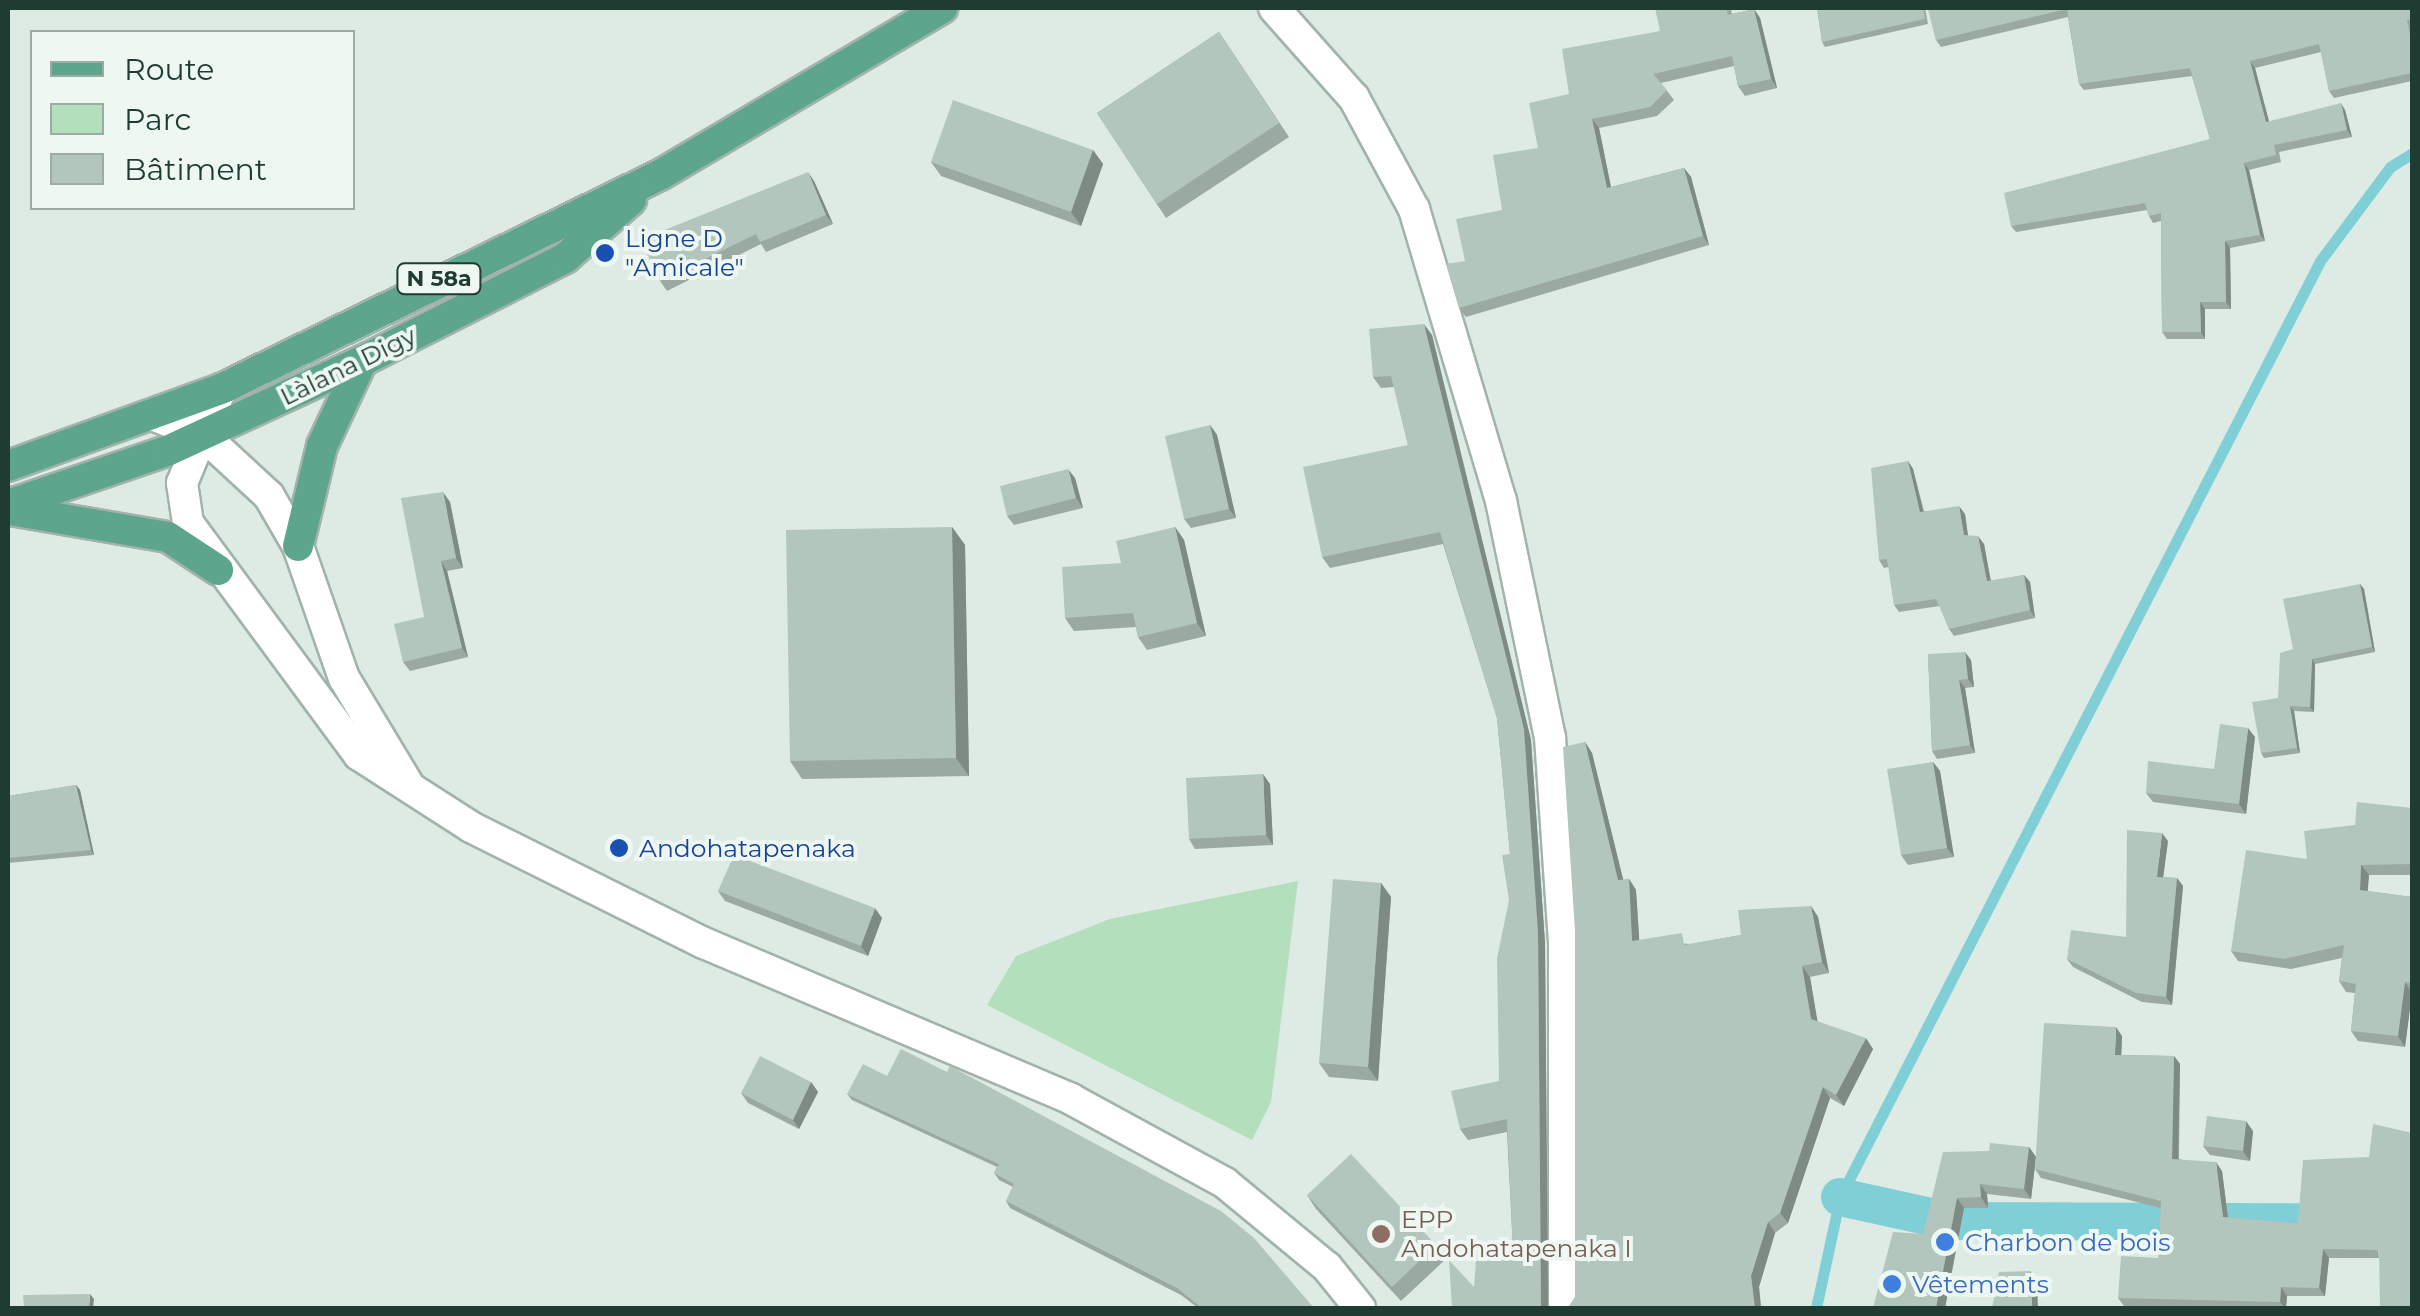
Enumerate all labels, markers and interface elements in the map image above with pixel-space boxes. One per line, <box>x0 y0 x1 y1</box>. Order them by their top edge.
legend <box>30 30 355 210</box>
text: Route <box>124 51 214 88</box>
text: Parc <box>124 101 191 138</box>
text: Bâtiment <box>124 151 267 188</box>
place label: Ligne D "Amicale" <box>625 224 744 283</box>
marker: Ligne D "Amicale" <box>594 242 616 264</box>
road number: N 58a <box>394 262 484 296</box>
street label: Làlana Digy <box>275 320 421 412</box>
place label: Andohatapenaka <box>639 833 856 863</box>
marker: Andohatapenaka <box>608 837 630 859</box>
place label: EPP Andohatapenaka I <box>1401 1205 1632 1264</box>
marker: EPP Andohatapenaka I <box>1370 1223 1392 1245</box>
place label: Charbon de bois <box>1965 1227 2170 1257</box>
marker: Charbon de bois <box>1934 1231 1956 1253</box>
place label: Vêtements <box>1912 1269 2049 1299</box>
marker: Vêtements <box>1881 1273 1903 1295</box>

